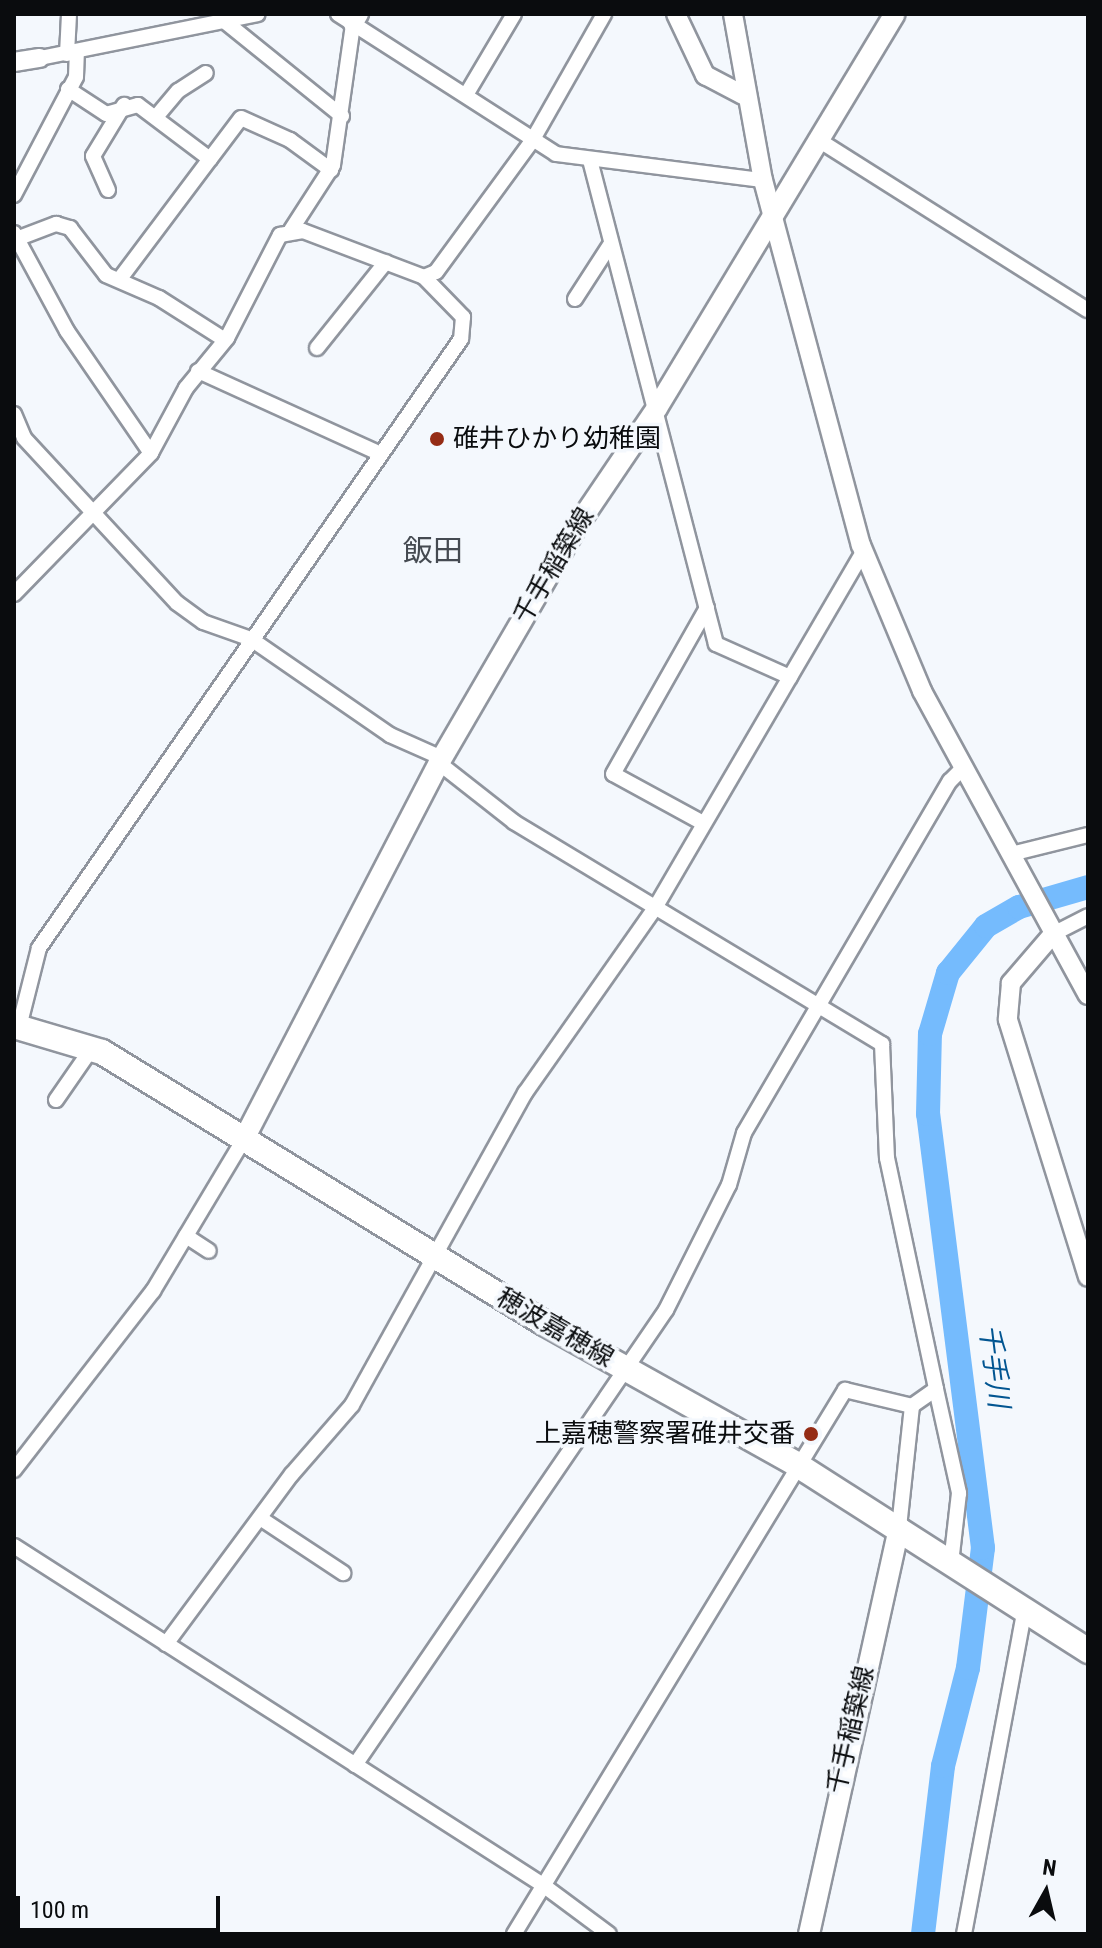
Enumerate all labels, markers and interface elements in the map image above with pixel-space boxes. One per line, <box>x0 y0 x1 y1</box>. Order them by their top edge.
place label: 碓井ひかり幼稚園 <box>453 423 661 455</box>
marker: 碓井ひかり幼稚園 <box>428 430 446 448</box>
street label: 千手稲築線 <box>507 502 601 630</box>
district label: 飯田 <box>403 533 463 569</box>
street label: 穂波嘉穂線 <box>491 1282 619 1374</box>
water label: 千手川 <box>972 1322 1016 1410</box>
place label: 上嘉穂警察署碓井交番 <box>535 1418 795 1450</box>
marker: 上嘉穂警察署碓井交番 <box>802 1425 820 1443</box>
street label: 千手稲築線 <box>821 1663 881 1797</box>
north arrow <box>1006 1852 1086 1932</box>
text: N <box>1041 1854 1058 1881</box>
scale bar <box>20 1880 224 1930</box>
text: 100 m <box>30 1896 89 1924</box>

